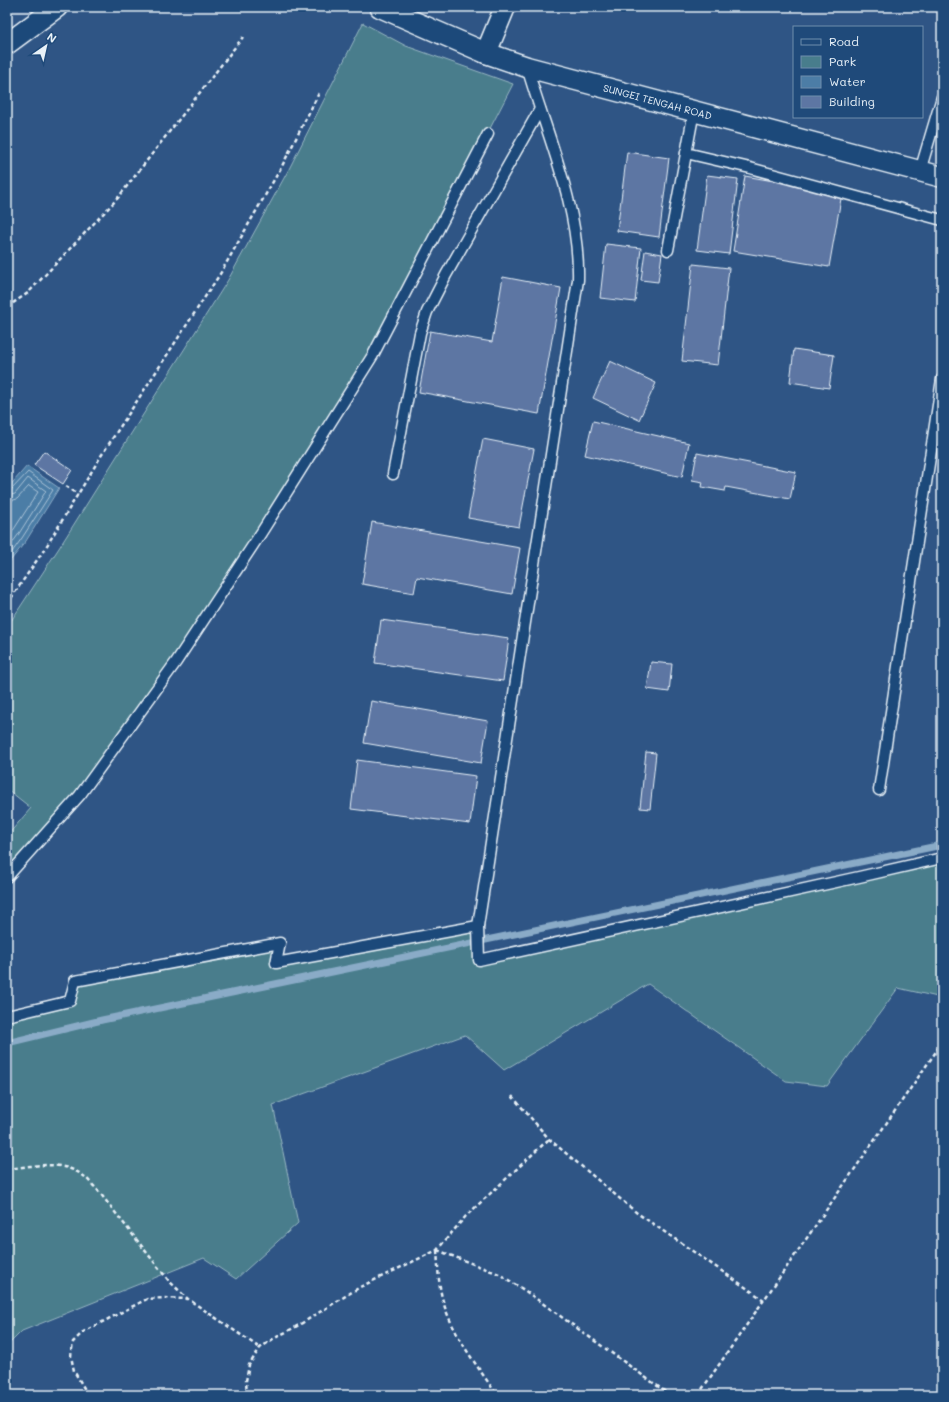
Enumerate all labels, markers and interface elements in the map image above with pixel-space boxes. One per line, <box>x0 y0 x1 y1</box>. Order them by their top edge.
north arrow <box>26 26 66 66</box>
legend <box>793 26 923 118</box>
text: N <box>44 29 60 46</box>
text: Road <box>829 33 859 49</box>
text: Park <box>829 53 856 69</box>
text: Water <box>829 73 866 89</box>
street label: SUNGEI TENGAH ROAD <box>602 81 714 123</box>
text: Building <box>829 93 875 109</box>

